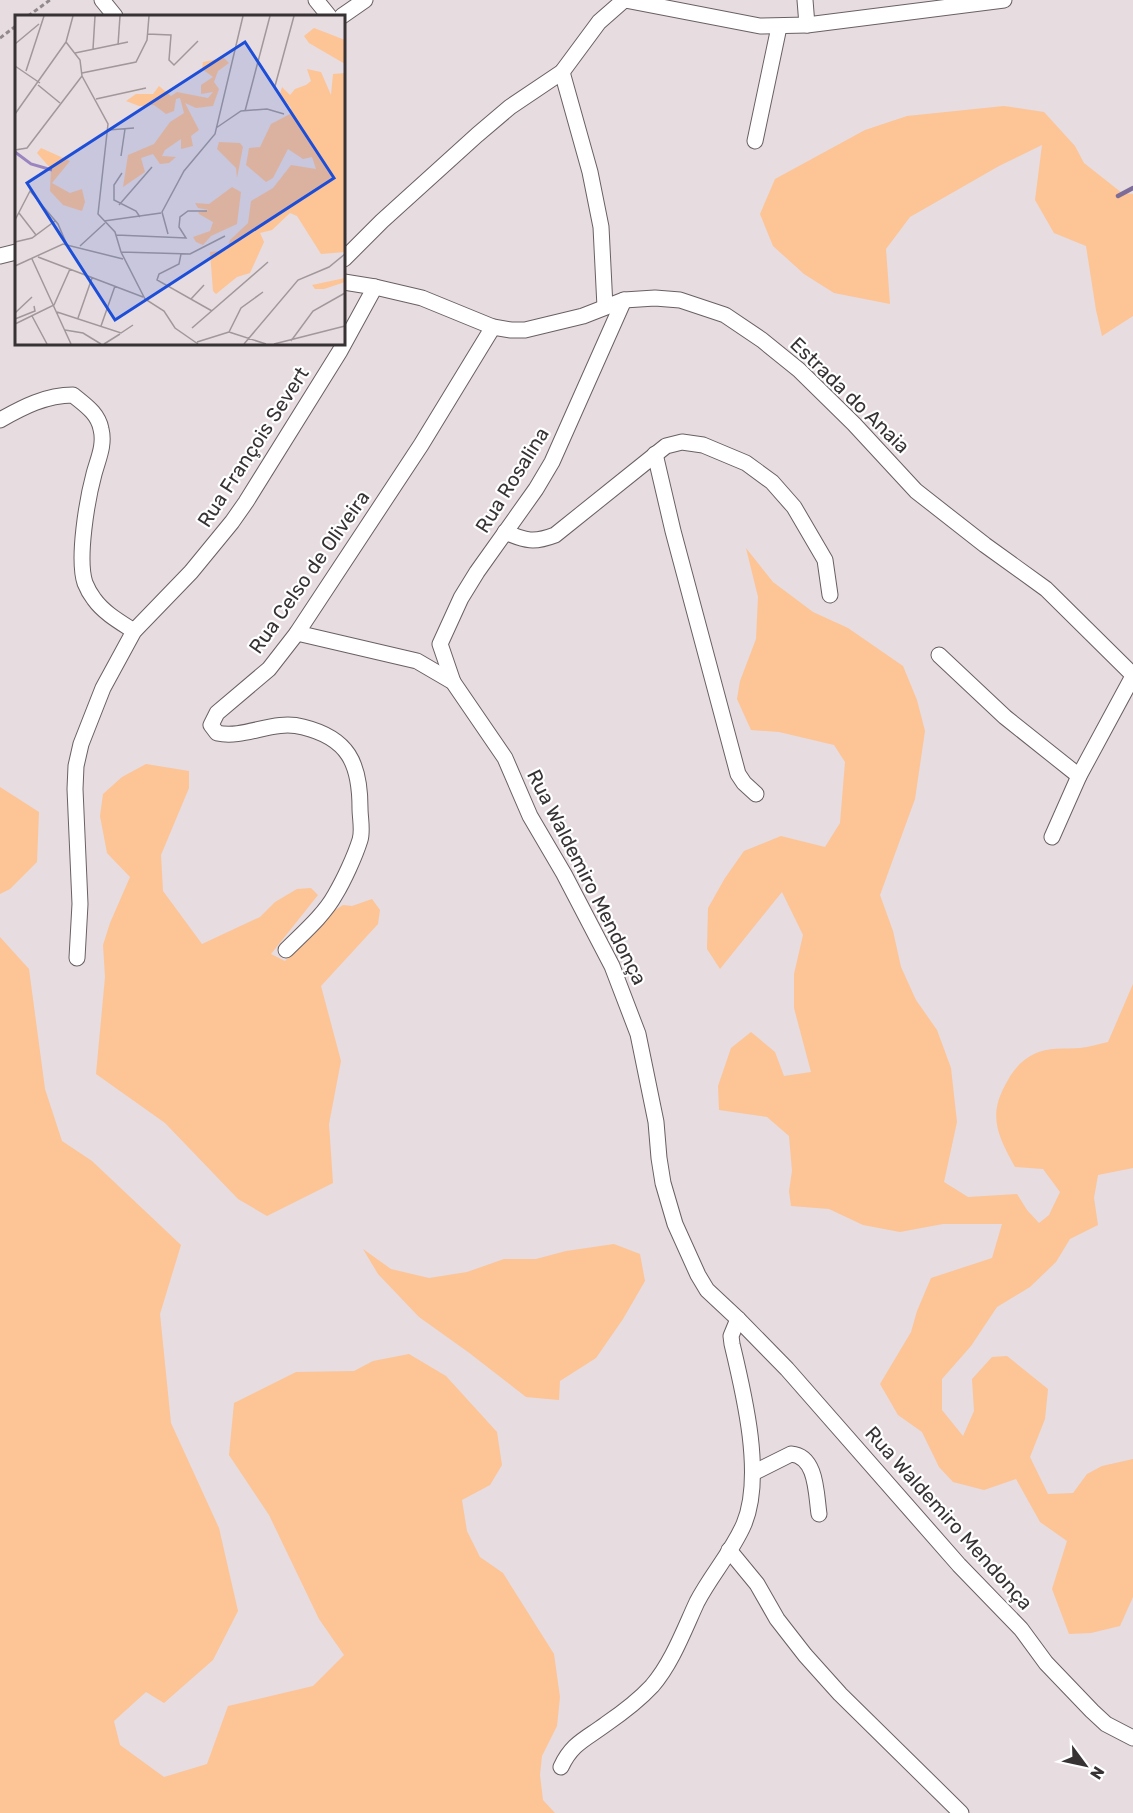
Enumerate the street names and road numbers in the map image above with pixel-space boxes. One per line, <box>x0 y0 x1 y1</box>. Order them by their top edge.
street label: Estrada do Anaia <box>785 332 915 458</box>
street label: Rua François Severt <box>192 362 314 532</box>
street label: Rua Rosalina <box>470 423 554 537</box>
street label: Rua Celso de Oliveira <box>244 486 374 658</box>
street label: Rua Waldemiro Mendonça <box>522 765 652 989</box>
street label: Rua Waldemiro Mendonça <box>860 1421 1038 1615</box>

